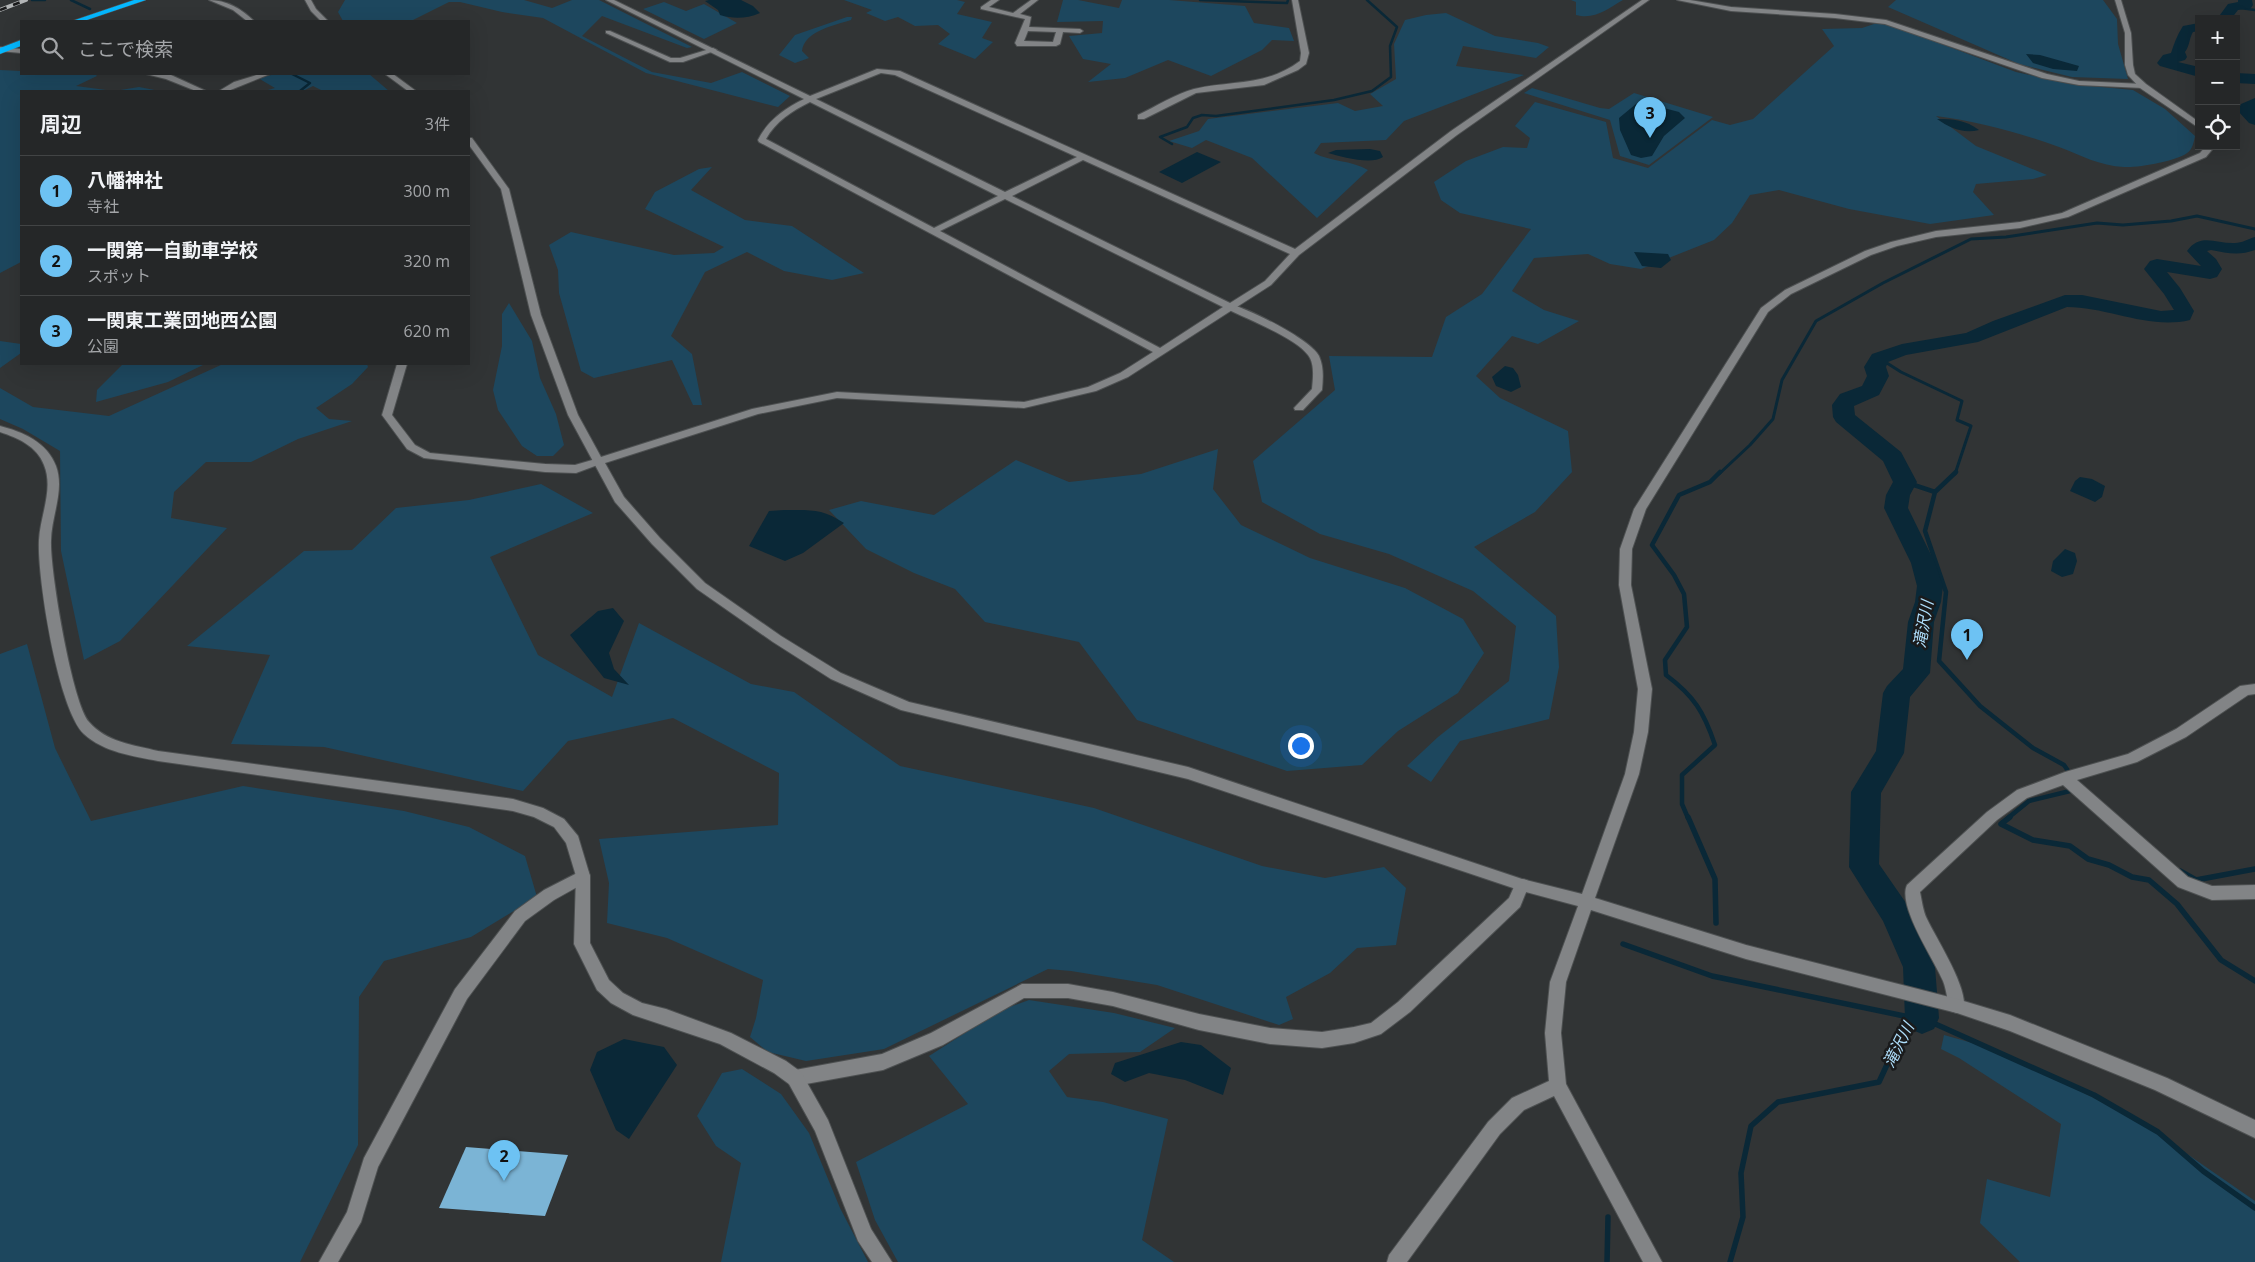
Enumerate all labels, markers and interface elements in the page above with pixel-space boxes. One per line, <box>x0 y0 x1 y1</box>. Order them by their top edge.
map controls <box>2195 15 2240 150</box>
button: + <box>2195 15 2240 60</box>
search box <box>20 20 470 75</box>
icon: search <box>38 34 66 62</box>
text: ここで検索 <box>78 36 173 62</box>
button: − <box>2195 60 2240 105</box>
pin: 3 <box>1634 97 1666 138</box>
button: locate <box>2195 105 2240 150</box>
text: 周辺 <box>40 110 82 138</box>
text: 3件 <box>425 113 450 135</box>
text: 八幡神社 <box>87 167 163 193</box>
text: 1 <box>51 180 61 202</box>
text: 300 m <box>404 180 450 202</box>
text: 寺社 <box>87 195 119 217</box>
text: 一関第一自動車学校 <box>87 237 258 263</box>
text: 2 <box>51 250 61 272</box>
text: 320 m <box>404 250 450 272</box>
text: スポット <box>87 265 151 287</box>
text: 一関東工業団地西公園 <box>87 307 277 333</box>
text: 3 <box>51 320 61 342</box>
text: 620 m <box>404 320 450 342</box>
text: 公園 <box>87 335 119 357</box>
water label: 滝沢川 <box>1908 596 1938 650</box>
pin: 1 <box>1951 619 1983 660</box>
your location <box>1288 733 1314 759</box>
water label: 滝沢川 <box>1877 1017 1920 1071</box>
pin: 2 <box>488 1140 520 1181</box>

